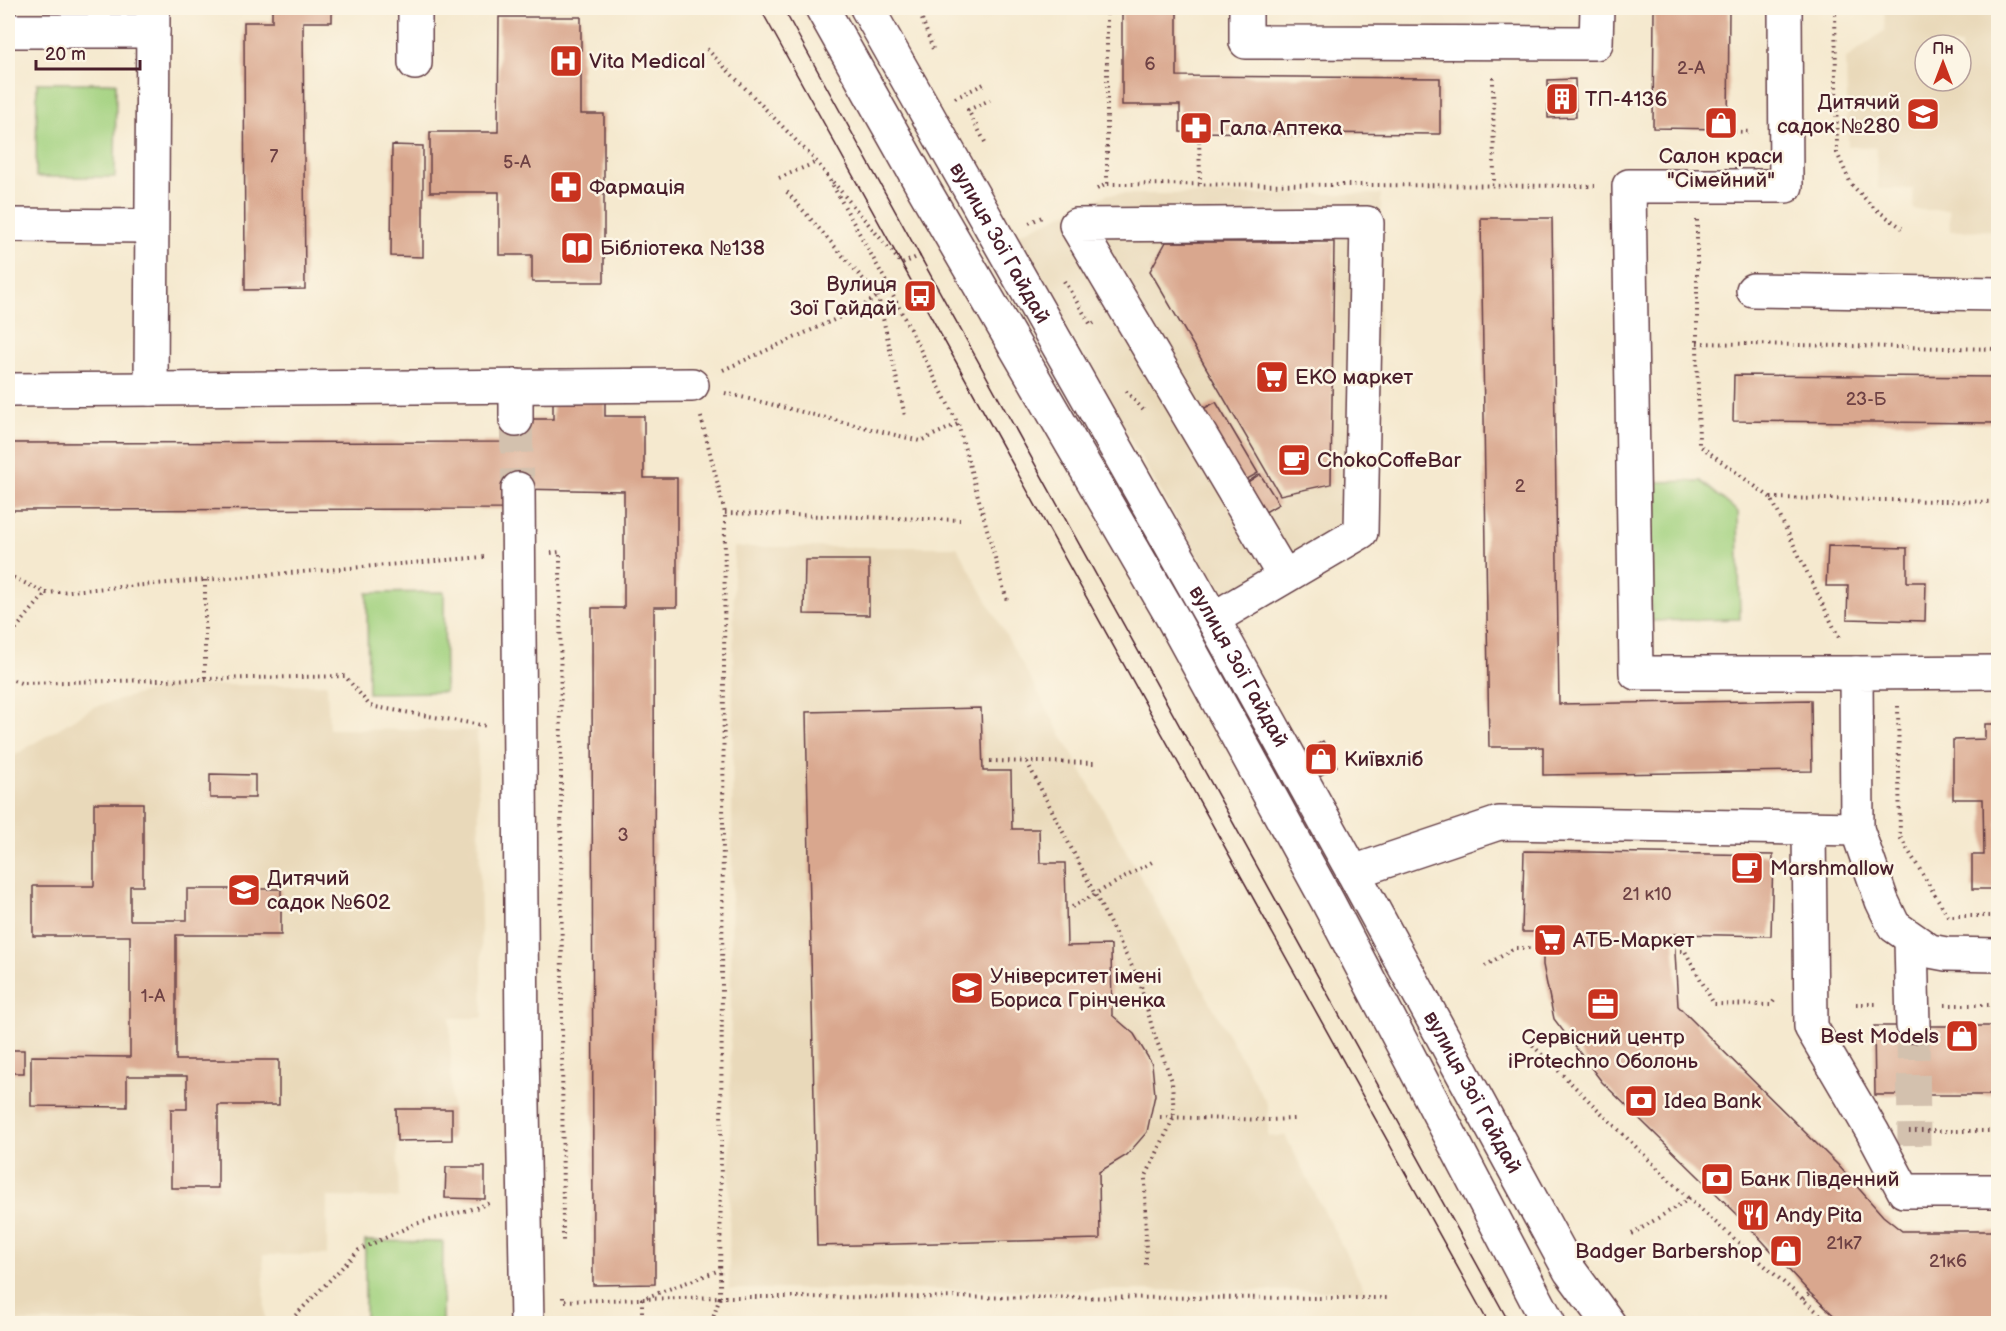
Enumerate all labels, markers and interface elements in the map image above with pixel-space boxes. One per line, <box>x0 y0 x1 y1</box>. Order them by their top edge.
scale bar <box>36 33 140 71</box>
north arrow <box>1913 33 1973 93</box>
text: Пн <box>1932 40 1954 59</box>
hospital icon: Vita Medical <box>548 43 584 79</box>
text: 20 m <box>45 44 86 65</box>
place label: Vita Medical <box>589 49 706 74</box>
house number: 6 <box>1145 54 1156 75</box>
house number: 2-А <box>1677 58 1705 79</box>
building icon: ТП-4136 <box>1544 81 1580 117</box>
place label: ТП-4136 <box>1585 87 1667 112</box>
place label: Дитячий садок №280 <box>1777 90 1900 139</box>
school or university icon: Дитячий садок №280 <box>1905 96 1941 132</box>
shop icon: Салон краси "Сімейний" <box>1703 105 1739 141</box>
pharmacy icon: Гала Аптека <box>1178 110 1214 146</box>
place label: Гала Аптека <box>1219 116 1343 141</box>
place label: Салон краси "Сімейний" <box>1659 144 1783 193</box>
house number: 7 <box>270 146 279 167</box>
house number: 5-А <box>503 152 531 173</box>
street label: вулиця Зої Гайдай <box>945 158 1056 328</box>
pharmacy icon: Фармація <box>548 169 584 205</box>
place label: Фармація <box>589 175 685 200</box>
library icon: Бібліотека №138 <box>559 230 595 266</box>
place label: Бібліотека №138 <box>600 236 765 261</box>
place label: Вулиця Зої Гайдай <box>790 272 897 321</box>
bus stop icon: Вулиця Зої Гайдай <box>902 278 938 314</box>
supermarket icon: ЕКО маркет <box>1254 359 1290 395</box>
place label: ЕКО маркет <box>1295 365 1414 390</box>
house number: 23-Б <box>1846 389 1887 410</box>
cafe icon: ChokoCoffeBar <box>1276 442 1312 478</box>
place label: ChokoCoffeBar <box>1317 448 1461 473</box>
house number: 2 <box>1515 476 1526 497</box>
street label: вулиця Зої Гайдай <box>1184 581 1294 751</box>
shop icon: Київхліб <box>1303 741 1339 777</box>
place label: Київхліб <box>1344 747 1423 772</box>
house number: 3 <box>617 825 629 846</box>
cafe icon: Marshmallow <box>1729 850 1765 886</box>
place label: Marshmallow <box>1770 856 1894 881</box>
place label: Дитячий садок №602 <box>267 866 391 915</box>
school or university icon: Дитячий садок №602 <box>226 872 262 908</box>
house number: 21 к10 <box>1622 884 1672 905</box>
supermarket icon: АТБ-Маркет <box>1532 922 1568 958</box>
place label: АТБ-Маркет <box>1572 928 1695 953</box>
place label: Університет імені Бориса Грінченка <box>990 964 1166 1013</box>
school or university icon: Університет імені Бориса Грінченка <box>949 970 985 1006</box>
house number: 1-А <box>141 986 165 1007</box>
office icon: Сервісний центр iProtechno Оболонь <box>1585 986 1621 1022</box>
street label: вулиця Зої Гайдай <box>1419 1007 1527 1178</box>
shop icon: Best Models <box>1944 1018 1980 1054</box>
place label: Best Models <box>1820 1024 1939 1049</box>
place label: Сервісний центр iProtechno Оболонь <box>1508 1025 1699 1074</box>
bank icon: Idea Bank <box>1623 1083 1659 1119</box>
place label: Idea Bank <box>1664 1089 1762 1114</box>
bank icon: Банк Південний <box>1699 1161 1735 1197</box>
place label: Банк Південний <box>1740 1167 1900 1192</box>
restaurant icon: Andy Pita <box>1735 1197 1771 1233</box>
place label: Andy Pita <box>1776 1203 1862 1228</box>
shop icon: Badger Barbershop <box>1768 1233 1804 1269</box>
house number: 21к7 <box>1826 1233 1862 1254</box>
place label: Badger Barbershop <box>1575 1239 1763 1264</box>
house number: 21к6 <box>1929 1251 1967 1272</box>

